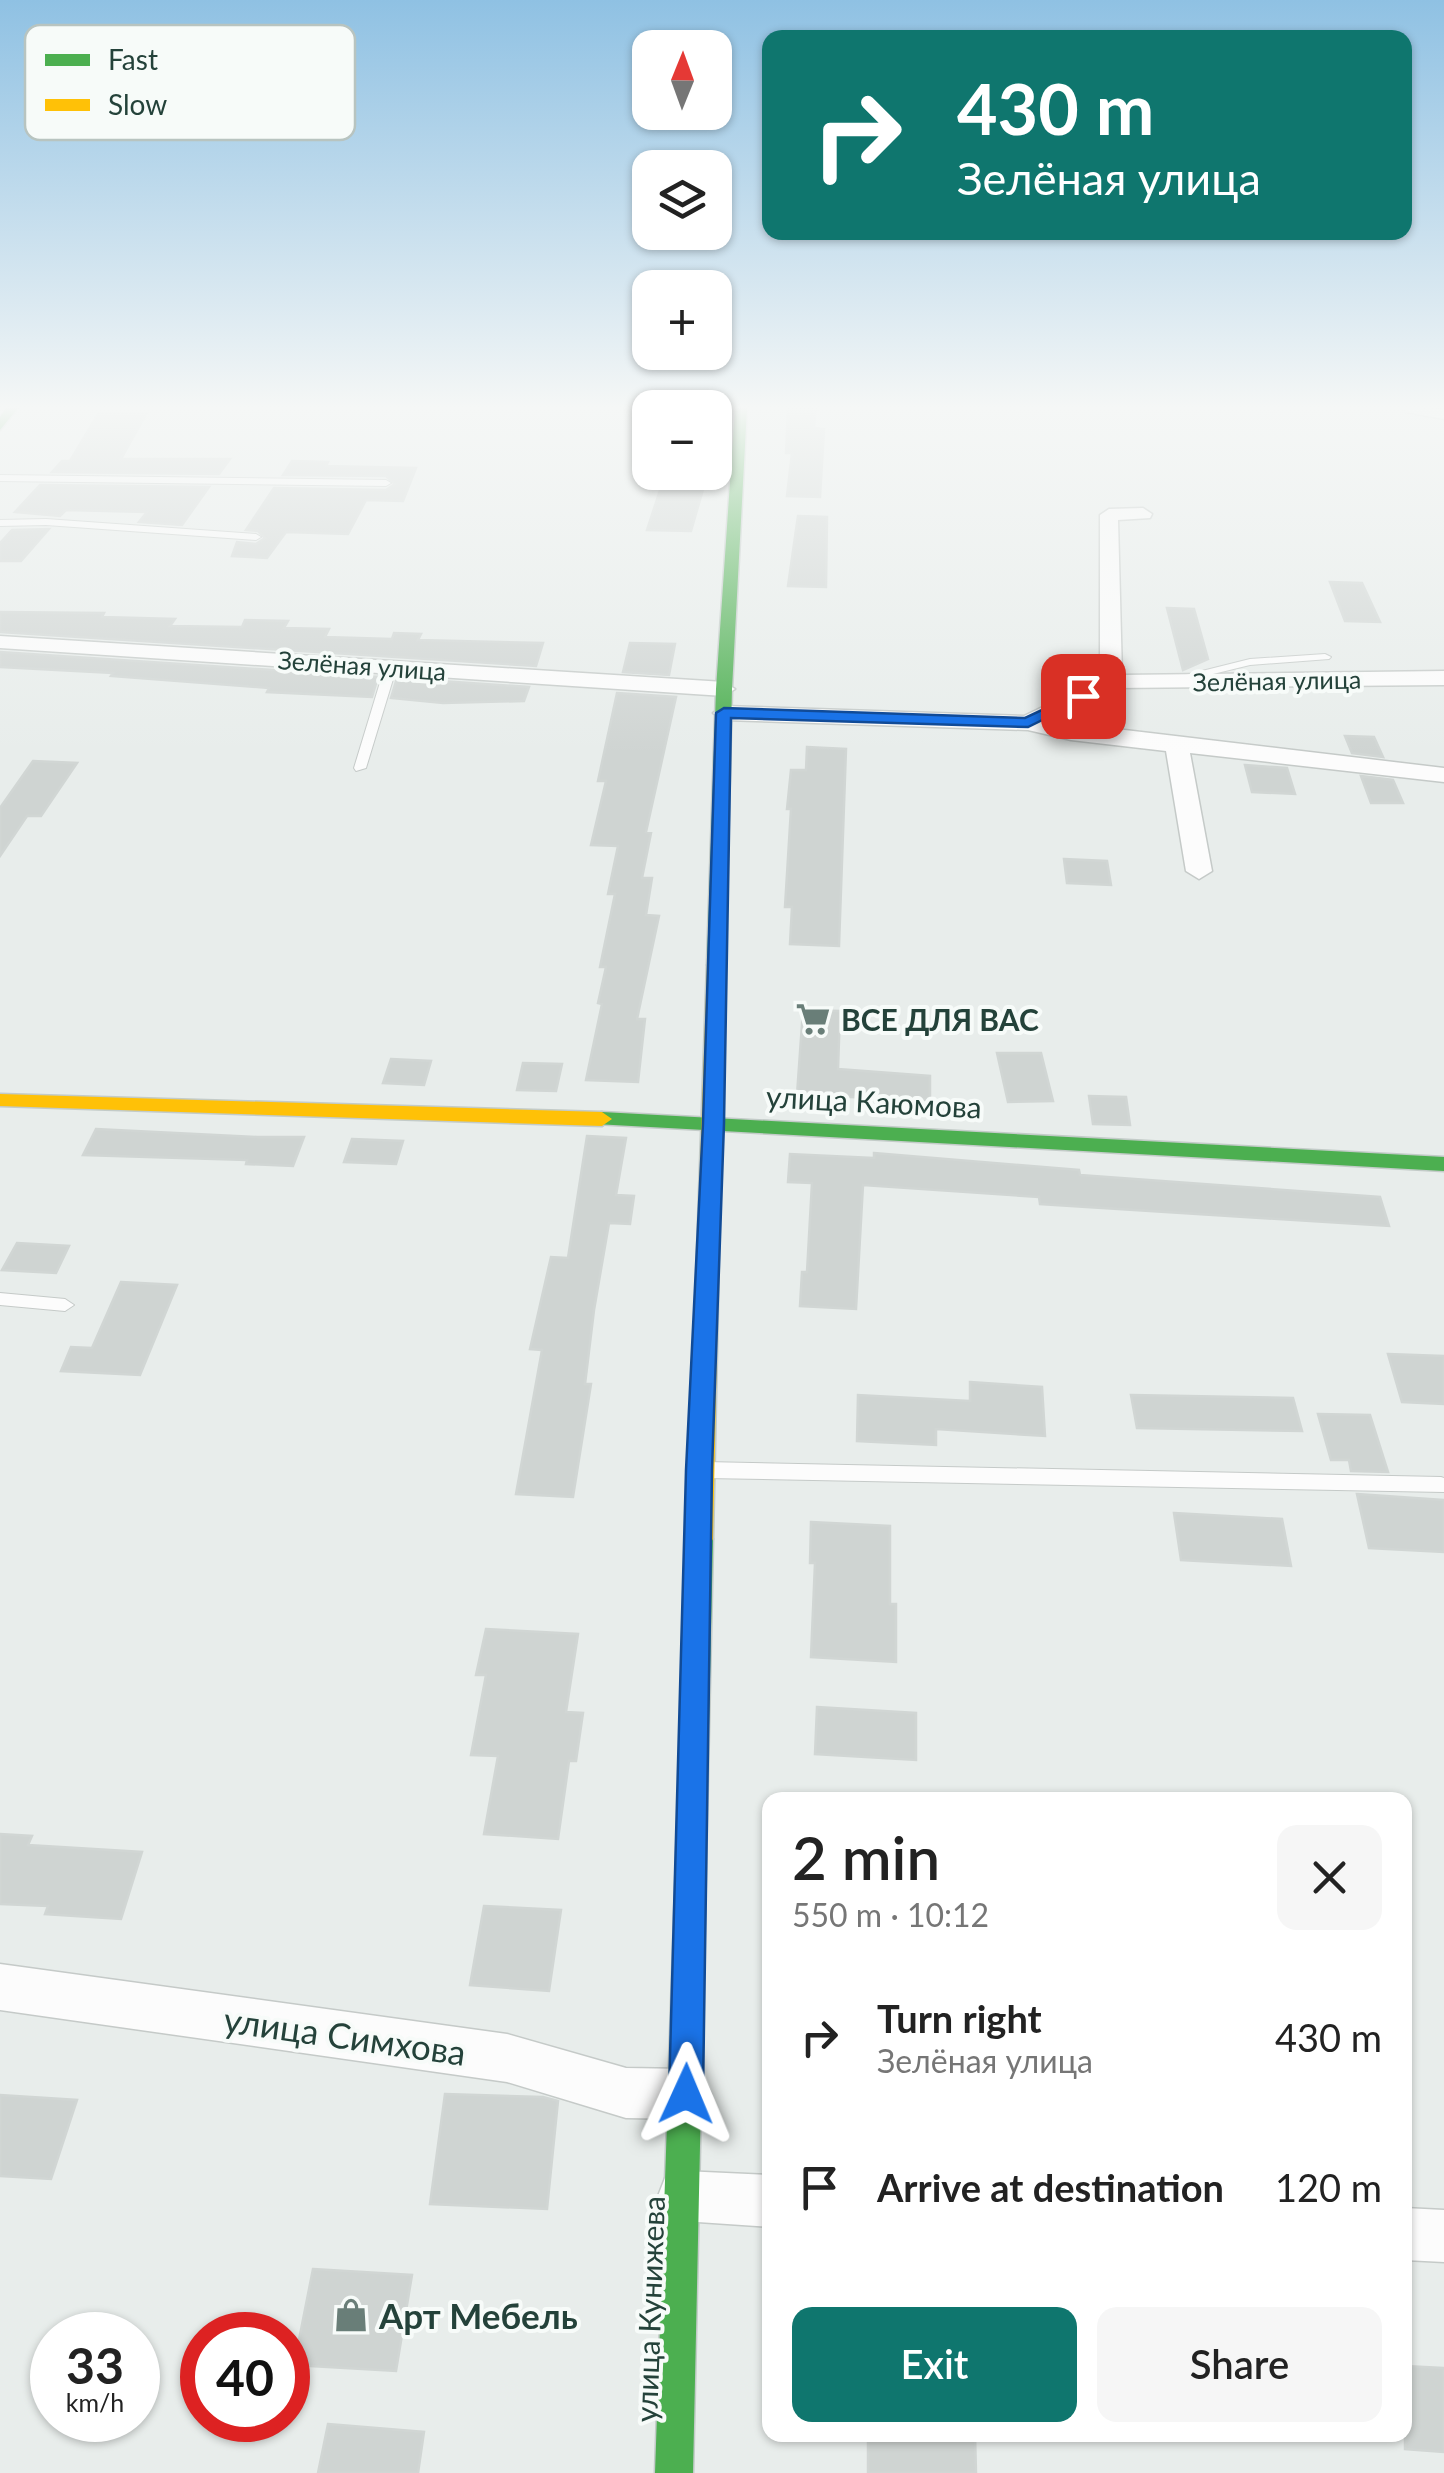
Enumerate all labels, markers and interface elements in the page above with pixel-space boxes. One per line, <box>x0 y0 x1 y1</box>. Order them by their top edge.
legend <box>25 25 355 140</box>
north arrow <box>632 30 732 130</box>
map controls <box>632 30 732 490</box>
text: Fast <box>108 42 158 76</box>
text: 430 m <box>957 66 1154 150</box>
icon: right <box>792 70 922 200</box>
text: Slow <box>108 87 167 121</box>
button: layers <box>632 150 732 250</box>
text: Зелёная улица <box>957 151 1261 205</box>
button: + <box>632 270 732 370</box>
button: − <box>632 390 732 490</box>
street label: Зелёная улица <box>277 644 447 686</box>
pin <box>1041 654 1126 739</box>
street label: Зелёная улица <box>1192 664 1362 696</box>
icon: arrive <box>1056 669 1111 724</box>
supermarket icon: ВСЕ ДЛЯ ВАС <box>794 1000 832 1038</box>
place label: ВСЕ ДЛЯ ВАС <box>841 1001 1039 1037</box>
street label: улица Каюмова <box>765 1077 983 1125</box>
text: 2 min <box>792 1821 940 1893</box>
button: close <box>1277 1825 1382 1930</box>
text: 550 m · 10:12 <box>792 1895 989 1934</box>
text: Turn right <box>877 1995 1042 2041</box>
street label: улица Симхова <box>221 1997 469 2073</box>
icon: right <box>792 2010 847 2065</box>
text: 430 m <box>1275 2014 1382 2060</box>
text: Зелёная улица <box>877 2041 1093 2080</box>
position arrow <box>634 2042 738 2146</box>
icon: arrive <box>792 2160 847 2215</box>
text: Arrive at destination <box>877 2164 1224 2210</box>
text: 120 m <box>1275 2164 1382 2210</box>
street label: улица Кунижева <box>627 2195 671 2423</box>
place label: Арт Мебель <box>378 2294 578 2336</box>
shop icon: Арт Мебель <box>332 2296 370 2334</box>
button: Exit <box>792 2307 1077 2422</box>
button: Share <box>1097 2307 1382 2422</box>
speed limit sign: 40 <box>180 2312 310 2442</box>
text: 33 <box>66 2335 124 2395</box>
text: km/h <box>66 2387 124 2417</box>

